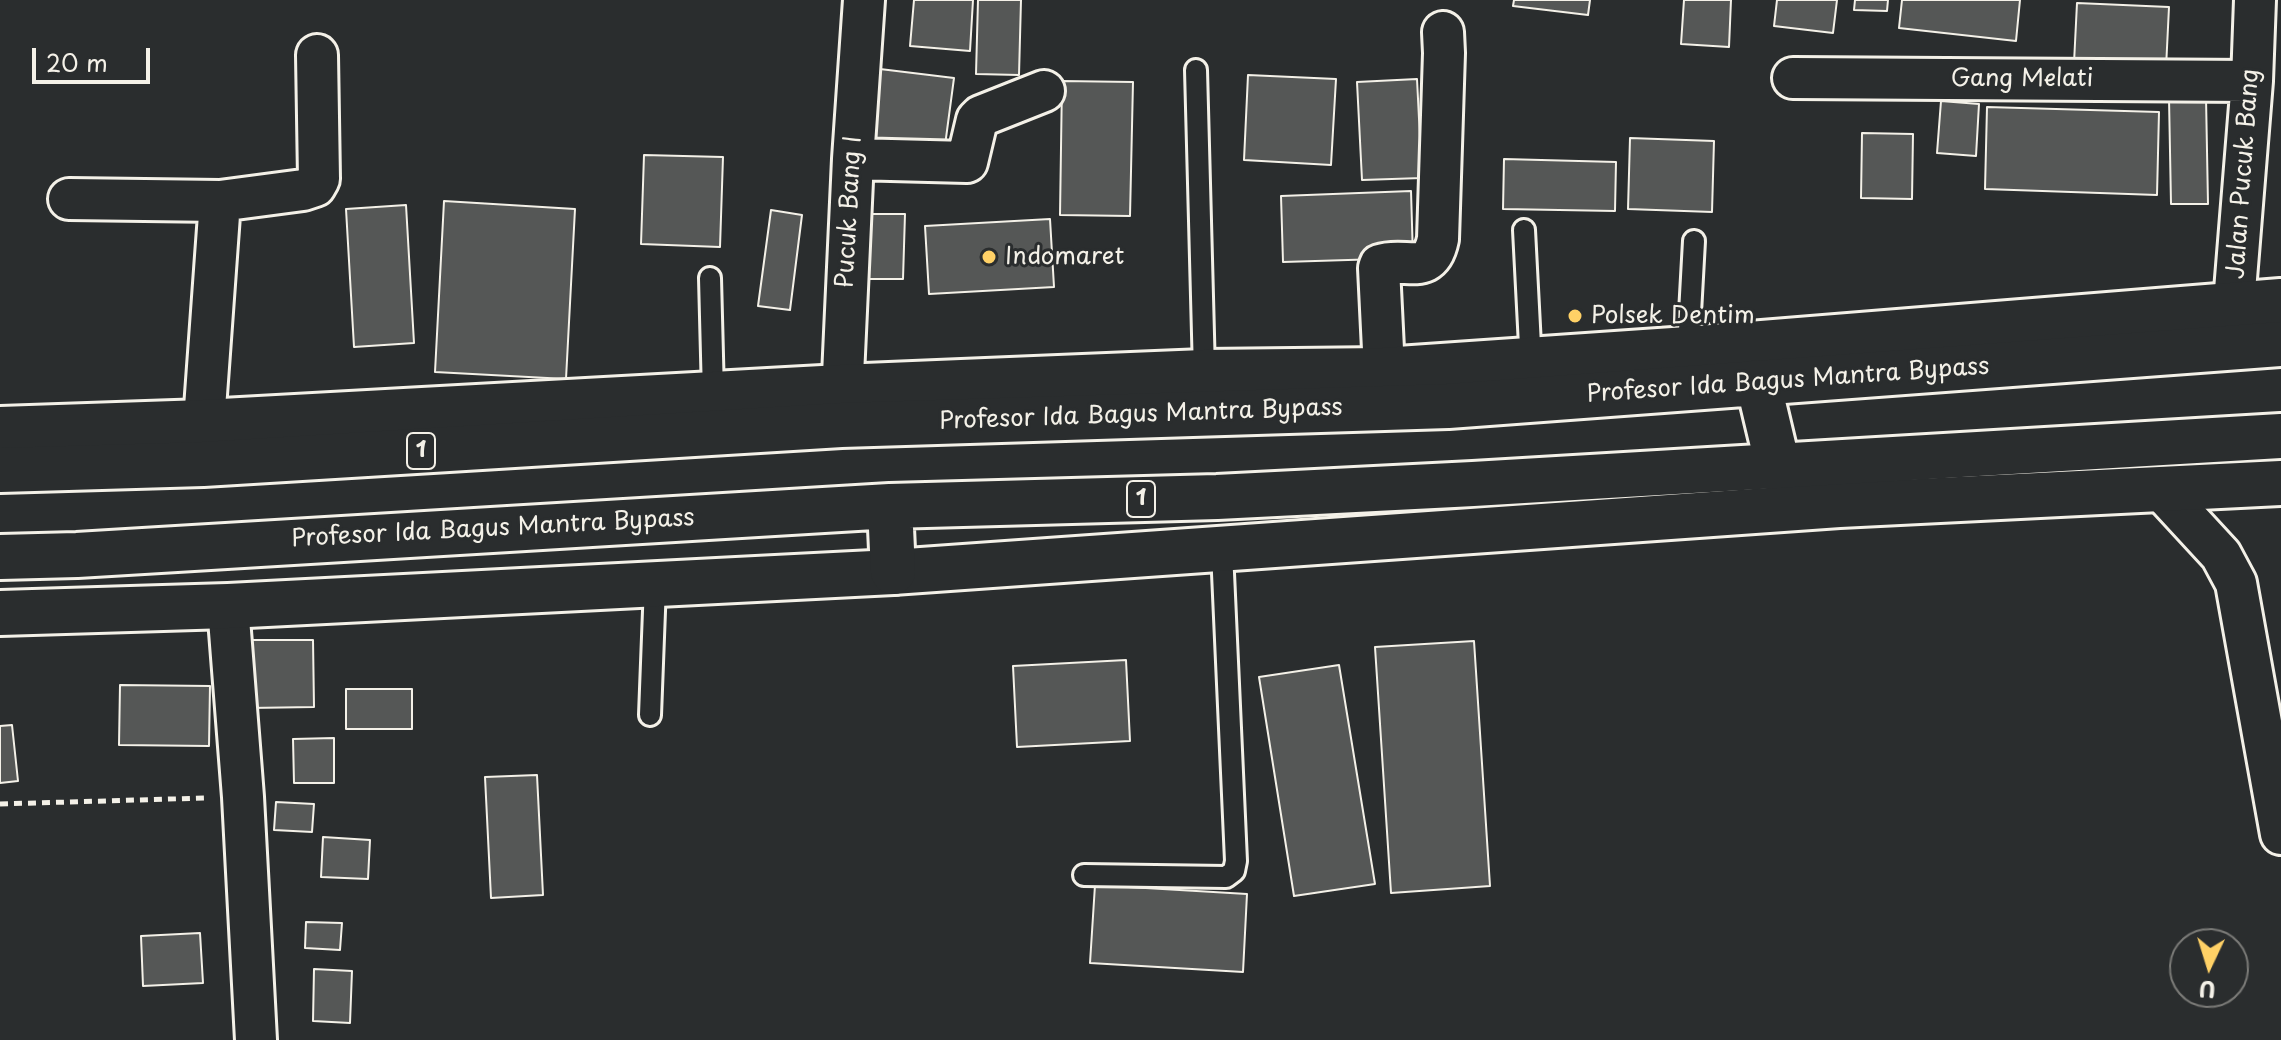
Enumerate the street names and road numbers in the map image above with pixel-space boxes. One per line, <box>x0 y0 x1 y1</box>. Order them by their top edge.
street label: Gang Melati <box>1951 65 2093 93</box>
street label: Jalan Pucuk Bang <box>2222 68 2266 280</box>
street label: Pucuk Bang I <box>832 135 868 289</box>
street label: Profesor Ida Bagus Mantra Bypass <box>1586 353 1990 409</box>
street label: Profesor Ida Bagus Mantra Bypass <box>939 394 1343 436</box>
road number: 1 <box>407 433 435 469</box>
road number: 1 <box>1127 481 1155 517</box>
street label: Profesor Ida Bagus Mantra Bypass <box>291 504 695 554</box>

